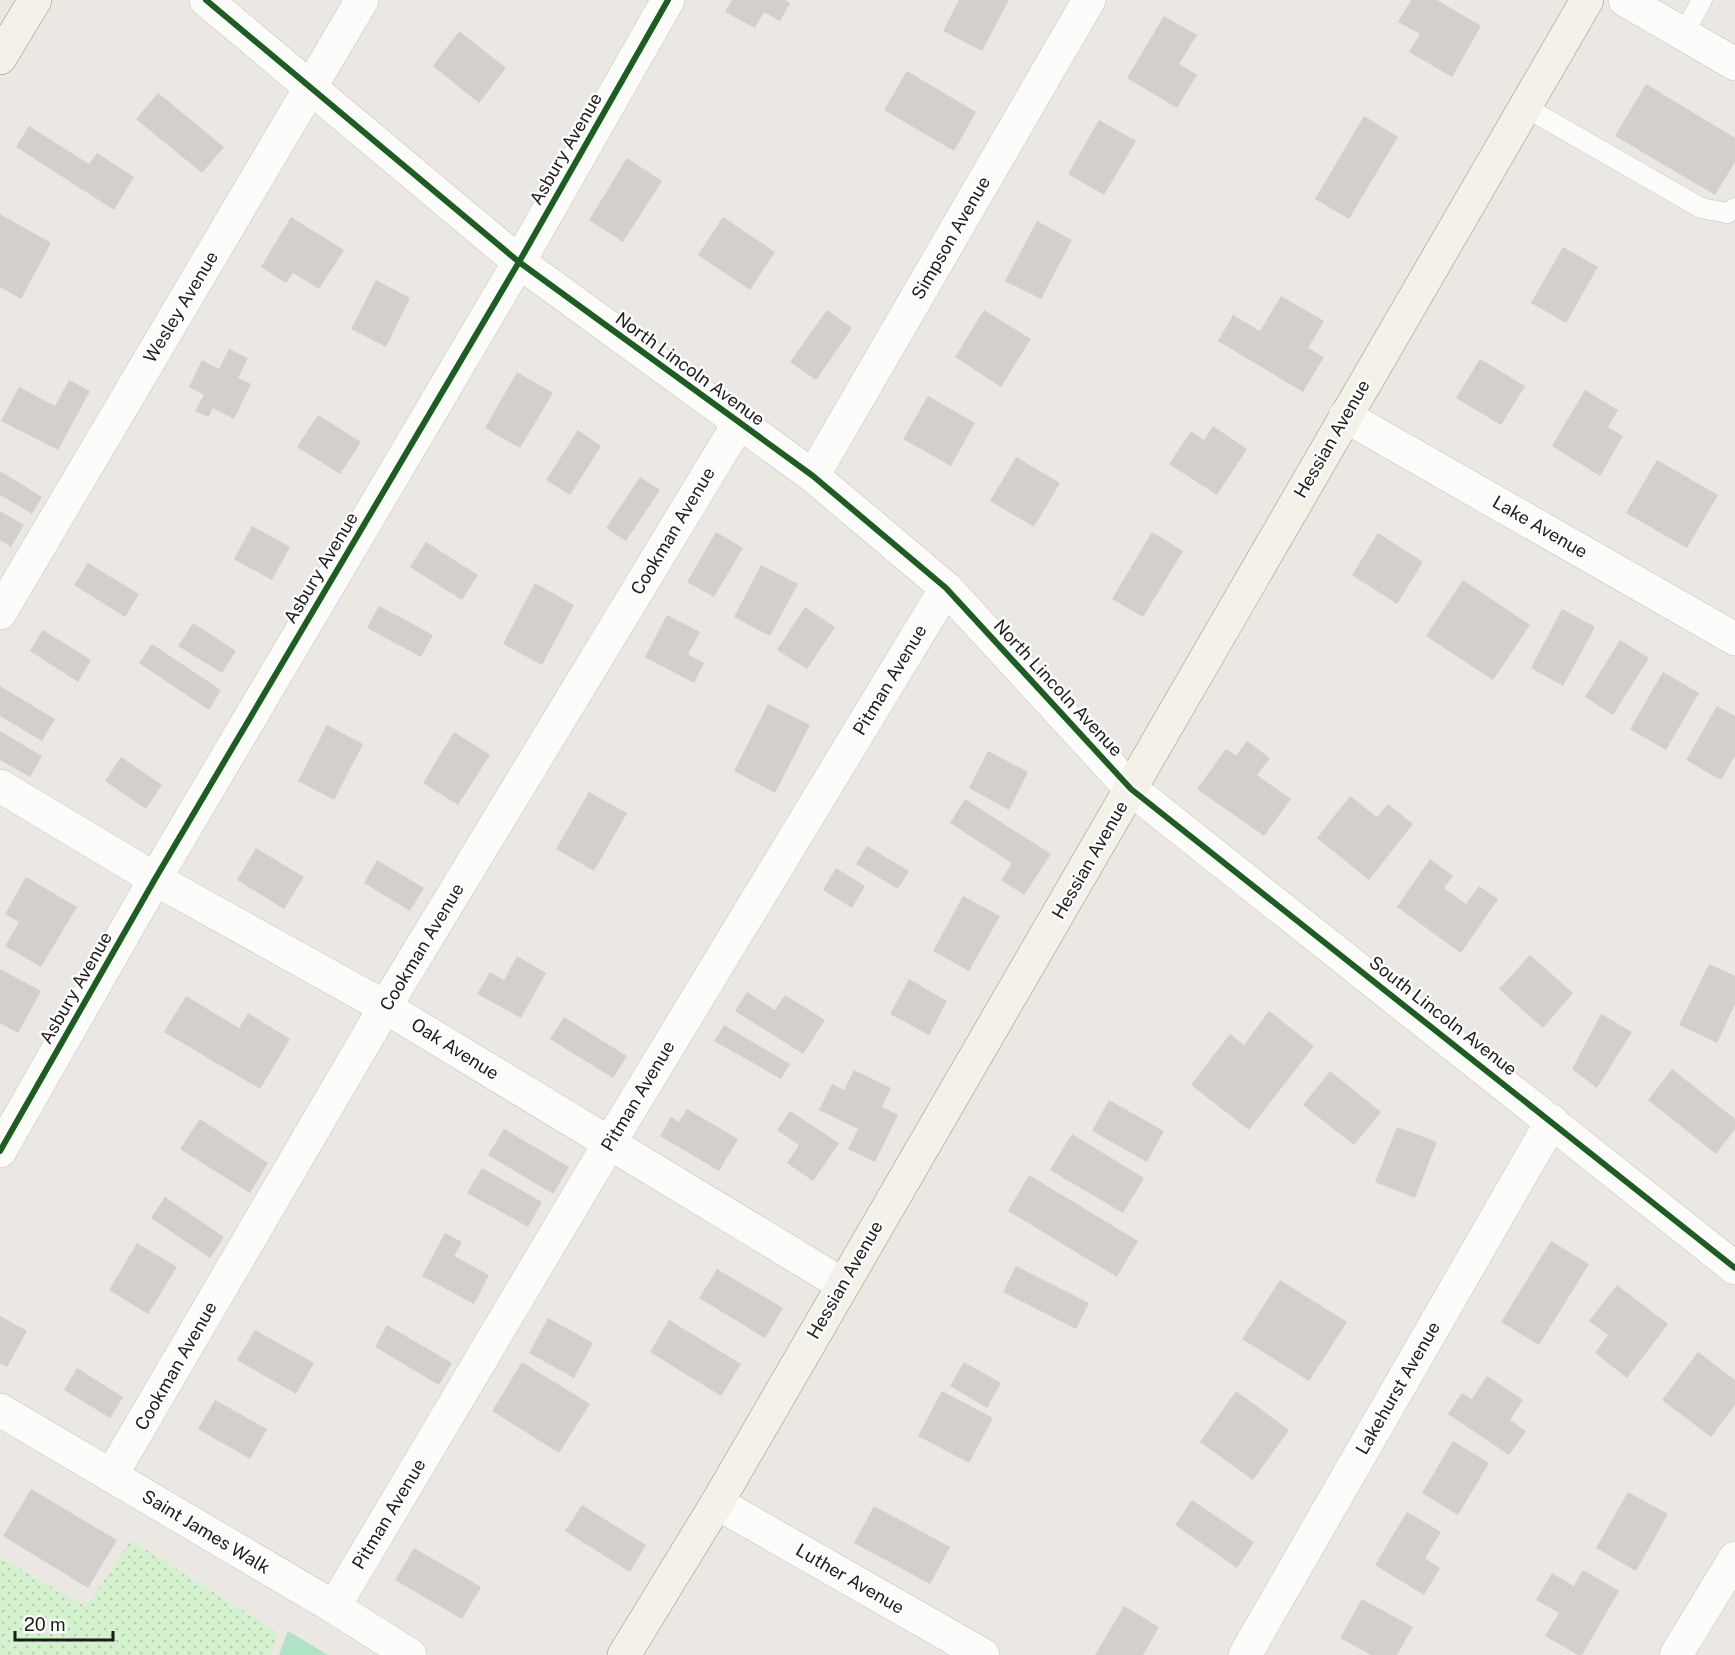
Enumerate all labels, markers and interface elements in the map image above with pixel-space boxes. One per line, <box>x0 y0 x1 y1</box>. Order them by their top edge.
street label: Asbury Avenue <box>525 89 606 209</box>
street label: Simpson Avenue <box>907 172 994 303</box>
street label: Wesley Avenue <box>139 247 222 366</box>
street label: North Lincoln Avenue <box>612 307 769 430</box>
street label: Hessian Avenue <box>1289 376 1374 502</box>
street label: Cookman Avenue <box>626 463 719 598</box>
street label: Lake Avenue <box>1489 491 1591 562</box>
street label: Asbury Avenue <box>279 508 362 627</box>
street label: North Lincoln Avenue <box>990 615 1127 760</box>
street label: Pitman Avenue <box>848 621 931 739</box>
street label: Hessian Avenue <box>1047 797 1132 923</box>
street label: Cookman Avenue <box>375 879 468 1014</box>
street label: Asbury Avenue <box>35 928 116 1048</box>
street label: South Lincoln Avenue <box>1365 951 1521 1080</box>
street label: Oak Avenue <box>408 1013 503 1084</box>
street label: Pitman Avenue <box>596 1037 679 1155</box>
street label: Hessian Avenue <box>802 1217 887 1343</box>
street label: Cookman Avenue <box>130 1298 221 1434</box>
street label: Lakehurst Avenue <box>1351 1318 1444 1458</box>
street label: Pitman Avenue <box>347 1455 430 1573</box>
street label: Saint James Walk <box>139 1485 274 1578</box>
street label: Luther Avenue <box>792 1539 908 1618</box>
scale bar <box>15 1604 112 1642</box>
text: 20 m <box>24 1614 66 1635</box>

